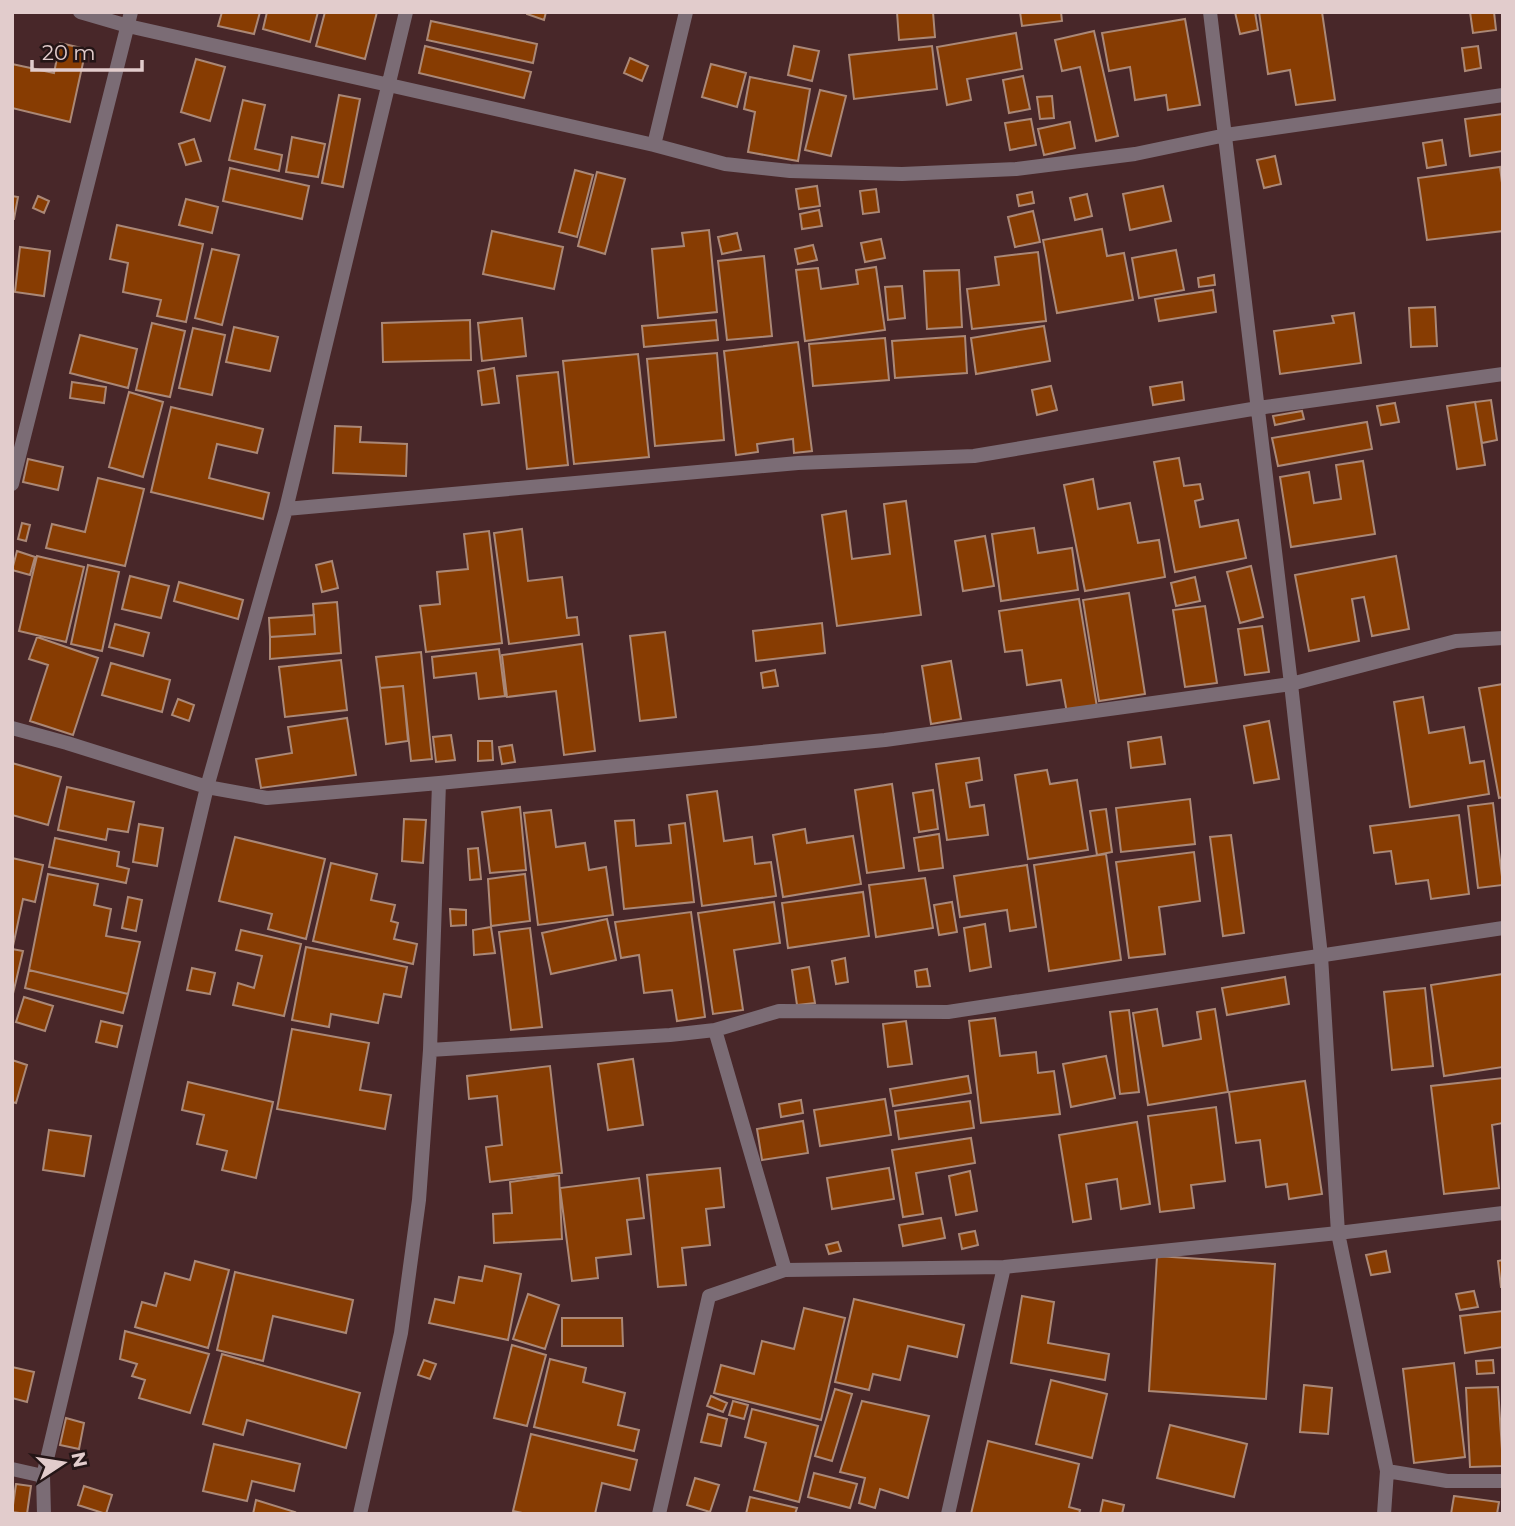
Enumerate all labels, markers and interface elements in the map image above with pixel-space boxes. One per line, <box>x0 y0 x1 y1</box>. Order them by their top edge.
scale bar <box>32 28 142 72</box>
text: 20 m <box>42 40 96 65</box>
north arrow <box>28 1428 98 1498</box>
text: N <box>66 1450 92 1469</box>

